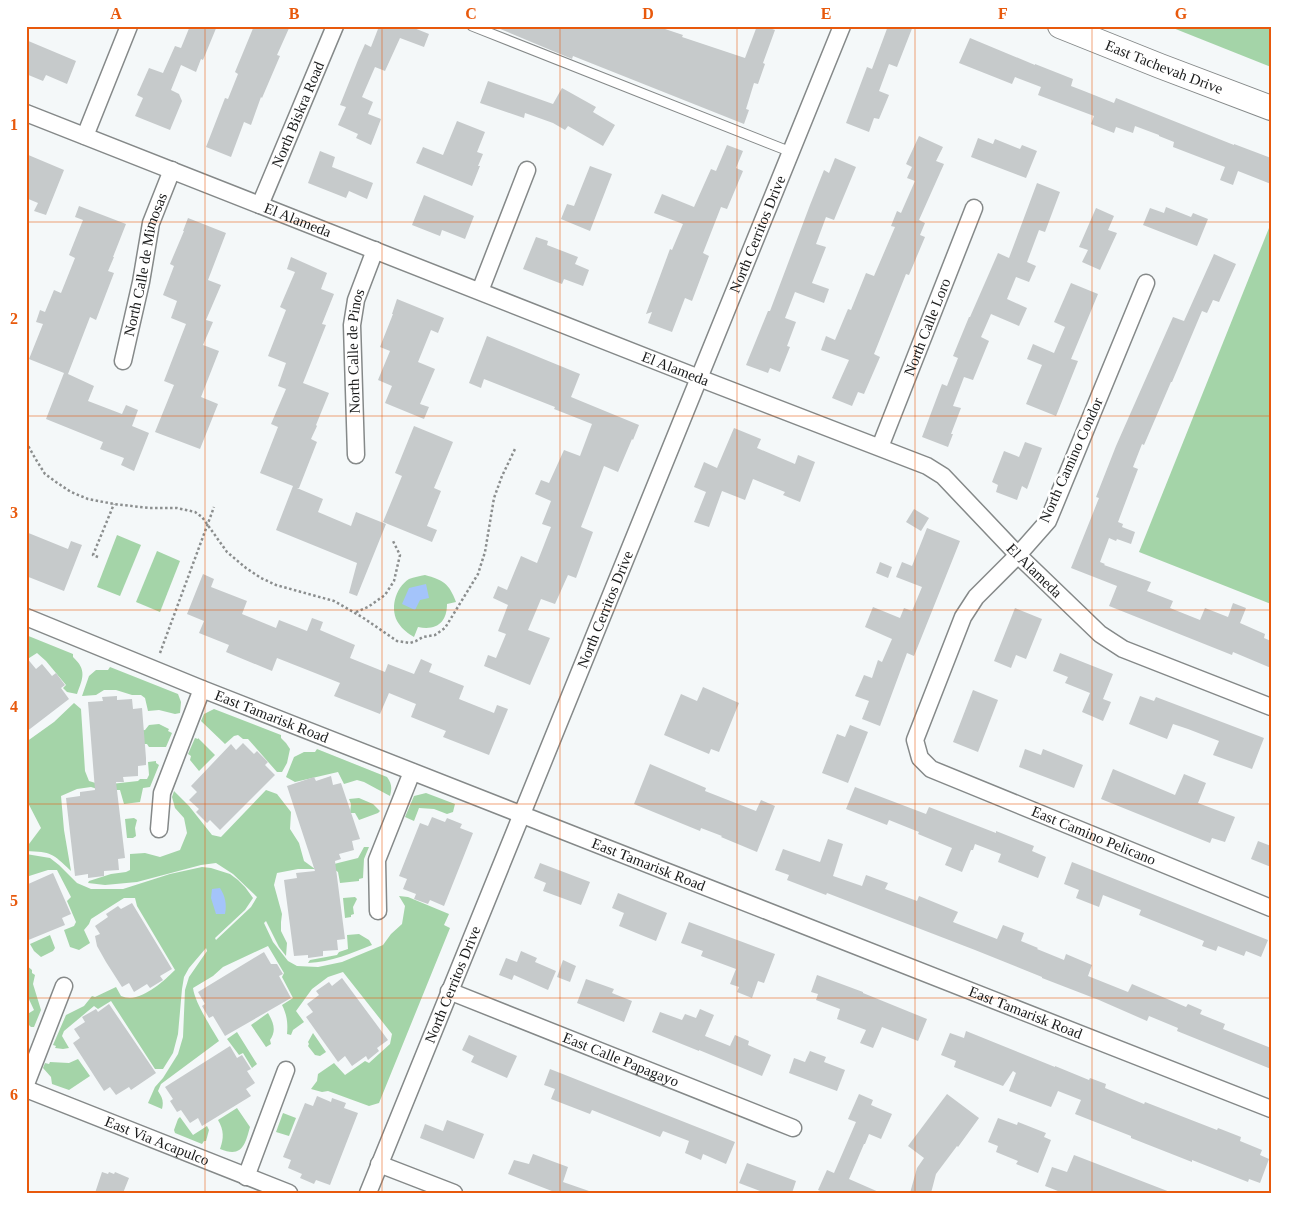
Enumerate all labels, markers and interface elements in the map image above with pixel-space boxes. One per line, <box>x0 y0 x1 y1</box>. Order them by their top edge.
text: A <box>110 5 122 22</box>
text: B <box>289 5 300 22</box>
text: C <box>465 5 477 22</box>
text: D <box>642 5 654 22</box>
text: E <box>821 5 831 22</box>
text: F <box>998 5 1008 22</box>
text: G <box>1175 5 1188 22</box>
street label: East Tachevah Drive <box>1103 37 1225 97</box>
street label: North Biskra Road <box>269 59 327 170</box>
text: 1 <box>10 116 18 133</box>
street label: North Cerritos Drive <box>727 173 789 295</box>
street label: North Calle de Mimosas <box>121 190 170 338</box>
street label: El Alameda <box>262 200 334 240</box>
street label: North Calle Loro <box>901 276 954 378</box>
street label: North Calle de Pinos <box>344 286 368 414</box>
text: 2 <box>10 310 18 327</box>
street label: El Alameda <box>640 348 711 389</box>
street label: North Camino Condor <box>1036 395 1106 525</box>
text: 3 <box>10 504 18 521</box>
street label: El Alameda <box>1003 540 1065 601</box>
street label: North Cerritos Drive <box>574 548 636 670</box>
street label: East Tamarisk Road <box>213 687 331 746</box>
text: 4 <box>10 698 18 715</box>
street label: East Camino Pelicano <box>1029 803 1158 868</box>
street label: East Tamarisk Road <box>590 835 708 894</box>
text: 5 <box>10 892 18 909</box>
street label: North Cerritos Drive <box>422 923 484 1045</box>
street label: East Tamarisk Road <box>967 983 1085 1042</box>
street label: East Calle Papagayo <box>561 1029 681 1090</box>
text: 6 <box>10 1086 18 1103</box>
street label: East Via Acapulco <box>103 1113 211 1169</box>

